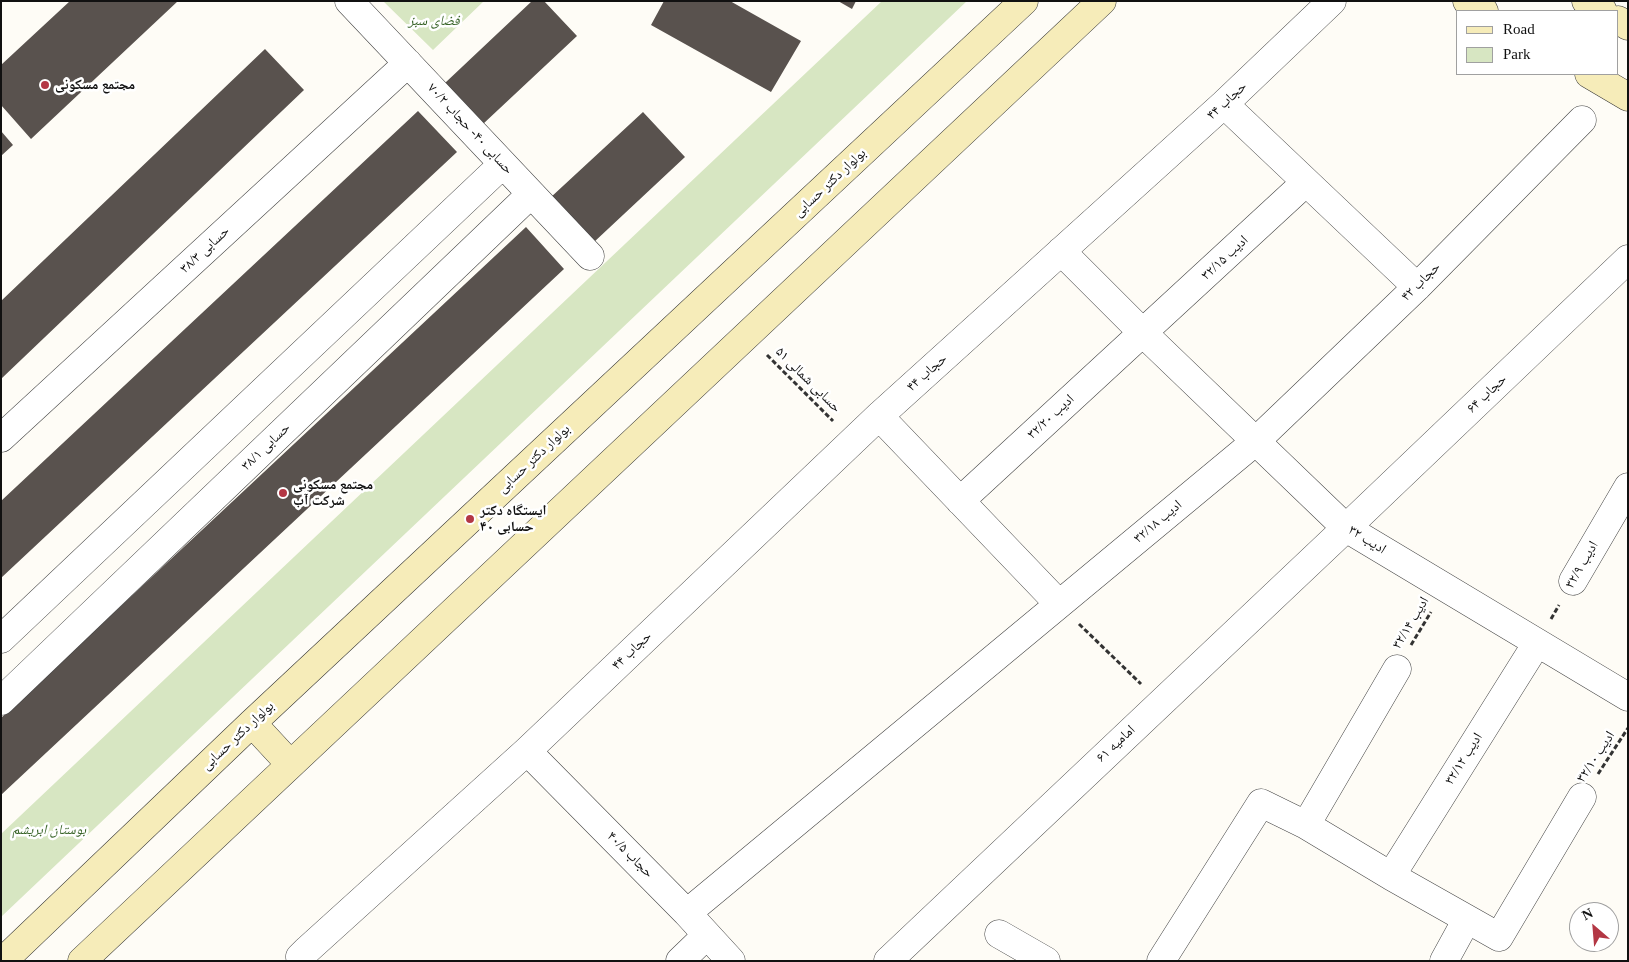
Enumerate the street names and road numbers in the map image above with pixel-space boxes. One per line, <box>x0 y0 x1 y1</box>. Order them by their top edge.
street label: حجاب ۴۴ <box>1203 78 1251 124</box>
street label: حسابی ۴۰- حجاب ۷۰/۲ <box>424 80 516 178</box>
street label: بولوار دکتر حسابی <box>790 145 870 221</box>
street label: حسابی ۳۸/۳ <box>177 223 233 277</box>
street label: ادیب ۳۲/۱۵ <box>1198 232 1252 284</box>
street label: حجاب ۴۲ <box>1398 259 1444 305</box>
street label: حسابی شمالی ۵۱ <box>772 344 844 416</box>
street label: حجاب ۴۴ <box>903 350 951 396</box>
street label: حجاب ۶۴ <box>1464 371 1510 417</box>
street label: ادیب ۳۲/۲۰ <box>1024 391 1078 443</box>
street label: حسابی ۳۸/۱ <box>238 420 294 474</box>
street label: بولوار دکتر حسابی <box>494 421 574 497</box>
street label: ادیب ۳۲/۱۸ <box>1130 497 1186 547</box>
street label: ادیب ۳۲ <box>1345 522 1389 558</box>
street label: ادیب ۳۲/۹ <box>1562 538 1602 592</box>
street label: ادیب ۳۲/۱۴ <box>1389 594 1433 652</box>
street label: حجاب ۴۴ <box>609 628 655 674</box>
street label: بولوار دکتر حسابی <box>198 698 278 774</box>
street label: امامیه ۶۱ <box>1093 722 1139 766</box>
street label: ادیب ۳۲/۱۰ <box>1573 728 1619 786</box>
street label: ادیب ۳۲/۱۲ <box>1442 730 1486 788</box>
street label: حجاب ۴۰/۵ <box>603 828 657 882</box>

